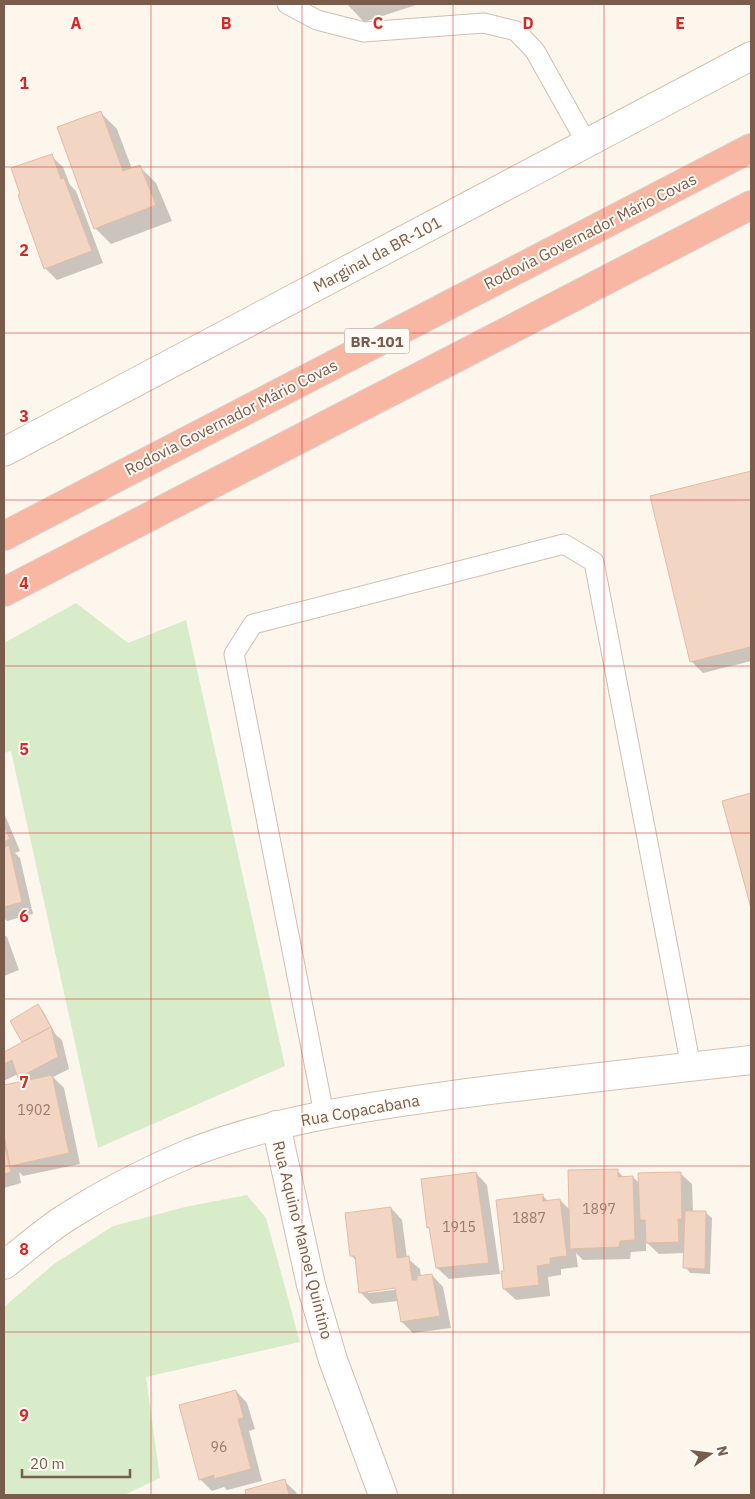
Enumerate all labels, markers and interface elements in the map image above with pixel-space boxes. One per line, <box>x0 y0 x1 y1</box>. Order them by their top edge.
text: A <box>71 13 82 33</box>
text: B <box>221 13 232 33</box>
text: C <box>373 13 383 33</box>
text: D <box>522 13 534 33</box>
text: E <box>675 13 685 33</box>
text: 1 <box>19 73 29 93</box>
street label: Rodovia Governador Mário Covas <box>480 168 700 294</box>
street label: Marginal da BR-101 <box>309 212 445 296</box>
text: 2 <box>19 240 29 260</box>
road number: BR-101 <box>344 328 410 354</box>
street label: Rodovia Governador Mário Covas <box>121 354 341 480</box>
text: 3 <box>19 406 29 426</box>
text: 4 <box>19 573 29 593</box>
text: 5 <box>19 739 29 759</box>
text: 6 <box>19 906 29 926</box>
text: 7 <box>19 1072 29 1092</box>
street label: Rua Copacabana <box>299 1090 421 1130</box>
house number: 1902 <box>17 1101 51 1119</box>
street label: Rua Aquino Manoel Quintino <box>269 1139 337 1341</box>
house number: 1897 <box>582 1200 616 1218</box>
house number: 1887 <box>512 1209 546 1227</box>
house number: 1915 <box>442 1218 476 1236</box>
text: 8 <box>19 1239 29 1259</box>
text: 9 <box>19 1405 29 1425</box>
north arrow <box>685 1429 735 1479</box>
house number: 96 <box>211 1438 227 1456</box>
text: N <box>713 1444 733 1458</box>
scale bar <box>22 1446 130 1478</box>
text: 20 m <box>30 1454 65 1473</box>

